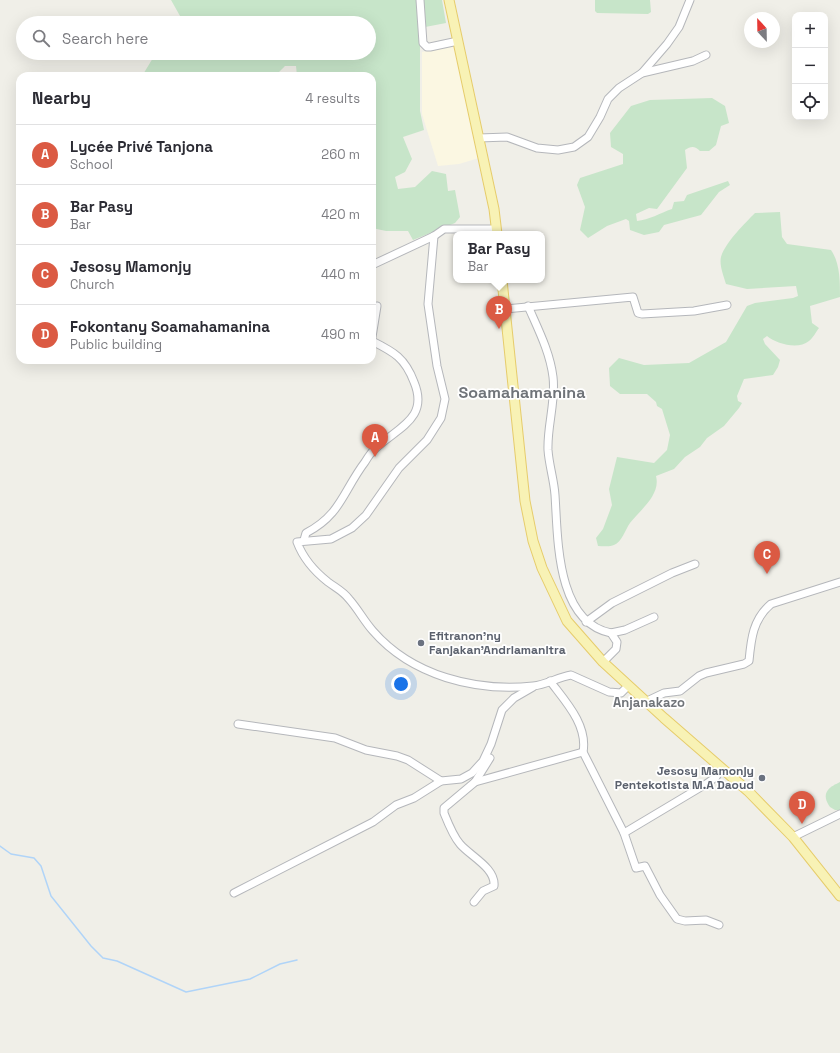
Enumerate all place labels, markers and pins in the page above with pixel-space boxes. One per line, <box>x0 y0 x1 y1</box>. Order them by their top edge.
pin: B <box>486 296 512 329</box>
pin: A <box>362 424 388 457</box>
pin: C <box>754 541 780 574</box>
place label: Efitranon'ny Fanjakan'Andriamanitra <box>429 628 566 658</box>
marker: Efitranon'ny Fanjakan'Andriamanitra <box>416 638 426 648</box>
place label: Jesosy Mamonjy Pentekotista M.A Daoud <box>615 763 754 793</box>
marker: Jesosy Mamonjy Pentekotista M.A Daoud <box>757 773 767 783</box>
pin: D <box>789 791 815 824</box>

